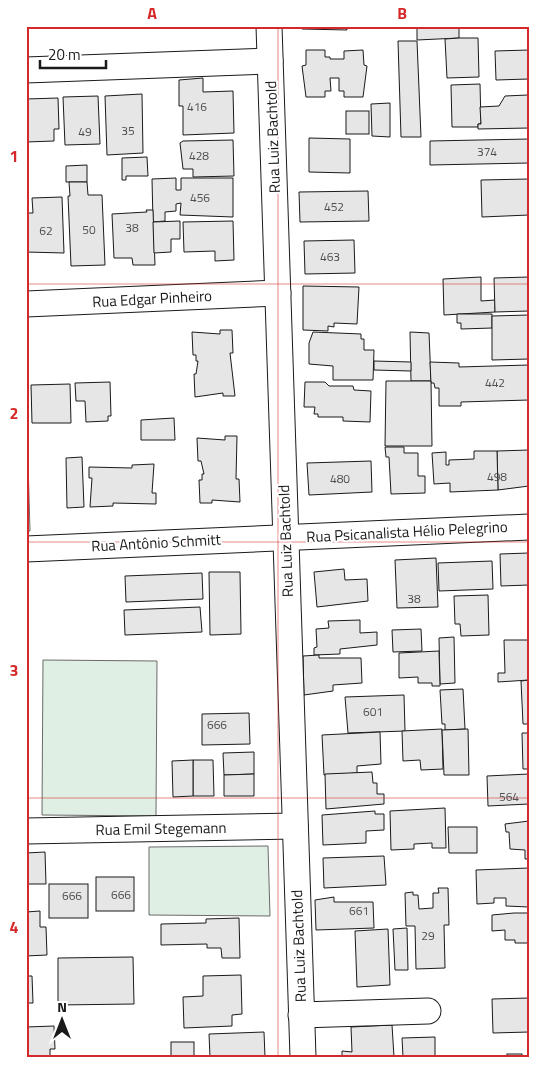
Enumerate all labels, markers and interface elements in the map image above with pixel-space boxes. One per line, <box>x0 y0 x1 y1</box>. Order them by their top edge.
text: A <box>147 1 157 25</box>
text: B <box>397 1 407 25</box>
scale bar <box>40 38 106 70</box>
text: 20 m <box>48 43 81 66</box>
street label: Rua Luiz Bachtold <box>259 80 286 194</box>
house number: 416 <box>187 97 207 116</box>
house number: 35 <box>121 121 135 140</box>
house number: 49 <box>78 122 92 141</box>
house number: 374 <box>477 142 497 161</box>
text: 1 <box>10 144 18 168</box>
house number: 428 <box>189 146 209 165</box>
house number: 456 <box>190 188 210 207</box>
house number: 452 <box>324 197 344 216</box>
house number: 38 <box>125 218 139 237</box>
house number: 50 <box>82 220 96 239</box>
house number: 62 <box>39 221 53 240</box>
house number: 463 <box>320 247 340 266</box>
street label: Rua Edgar Pinheiro <box>92 284 213 313</box>
house number: 442 <box>485 373 505 392</box>
text: 2 <box>10 401 18 425</box>
house number: 498 <box>487 467 507 486</box>
house number: 480 <box>330 469 350 488</box>
street label: Rua Luiz Bachtold <box>272 484 299 598</box>
street label: Rua Psicanalista Hélio Pelegrino <box>306 515 508 548</box>
street label: Rua Antônio Schmitt <box>91 528 222 557</box>
house number: 38 <box>407 589 421 608</box>
text: 3 <box>10 658 18 682</box>
house number: 601 <box>363 702 383 721</box>
house number: 666 <box>207 715 227 734</box>
house number: 564 <box>499 787 519 806</box>
street label: Rua Emil Stegemann <box>95 816 227 841</box>
house number: 666 <box>111 885 131 904</box>
house number: 666 <box>62 886 82 905</box>
street label: Rua Luiz Bachtold <box>285 889 312 1003</box>
house number: 661 <box>349 901 369 920</box>
text: 4 <box>10 915 19 939</box>
house number: 29 <box>421 926 435 945</box>
north arrow <box>38 996 88 1046</box>
text: N <box>57 996 67 1017</box>

